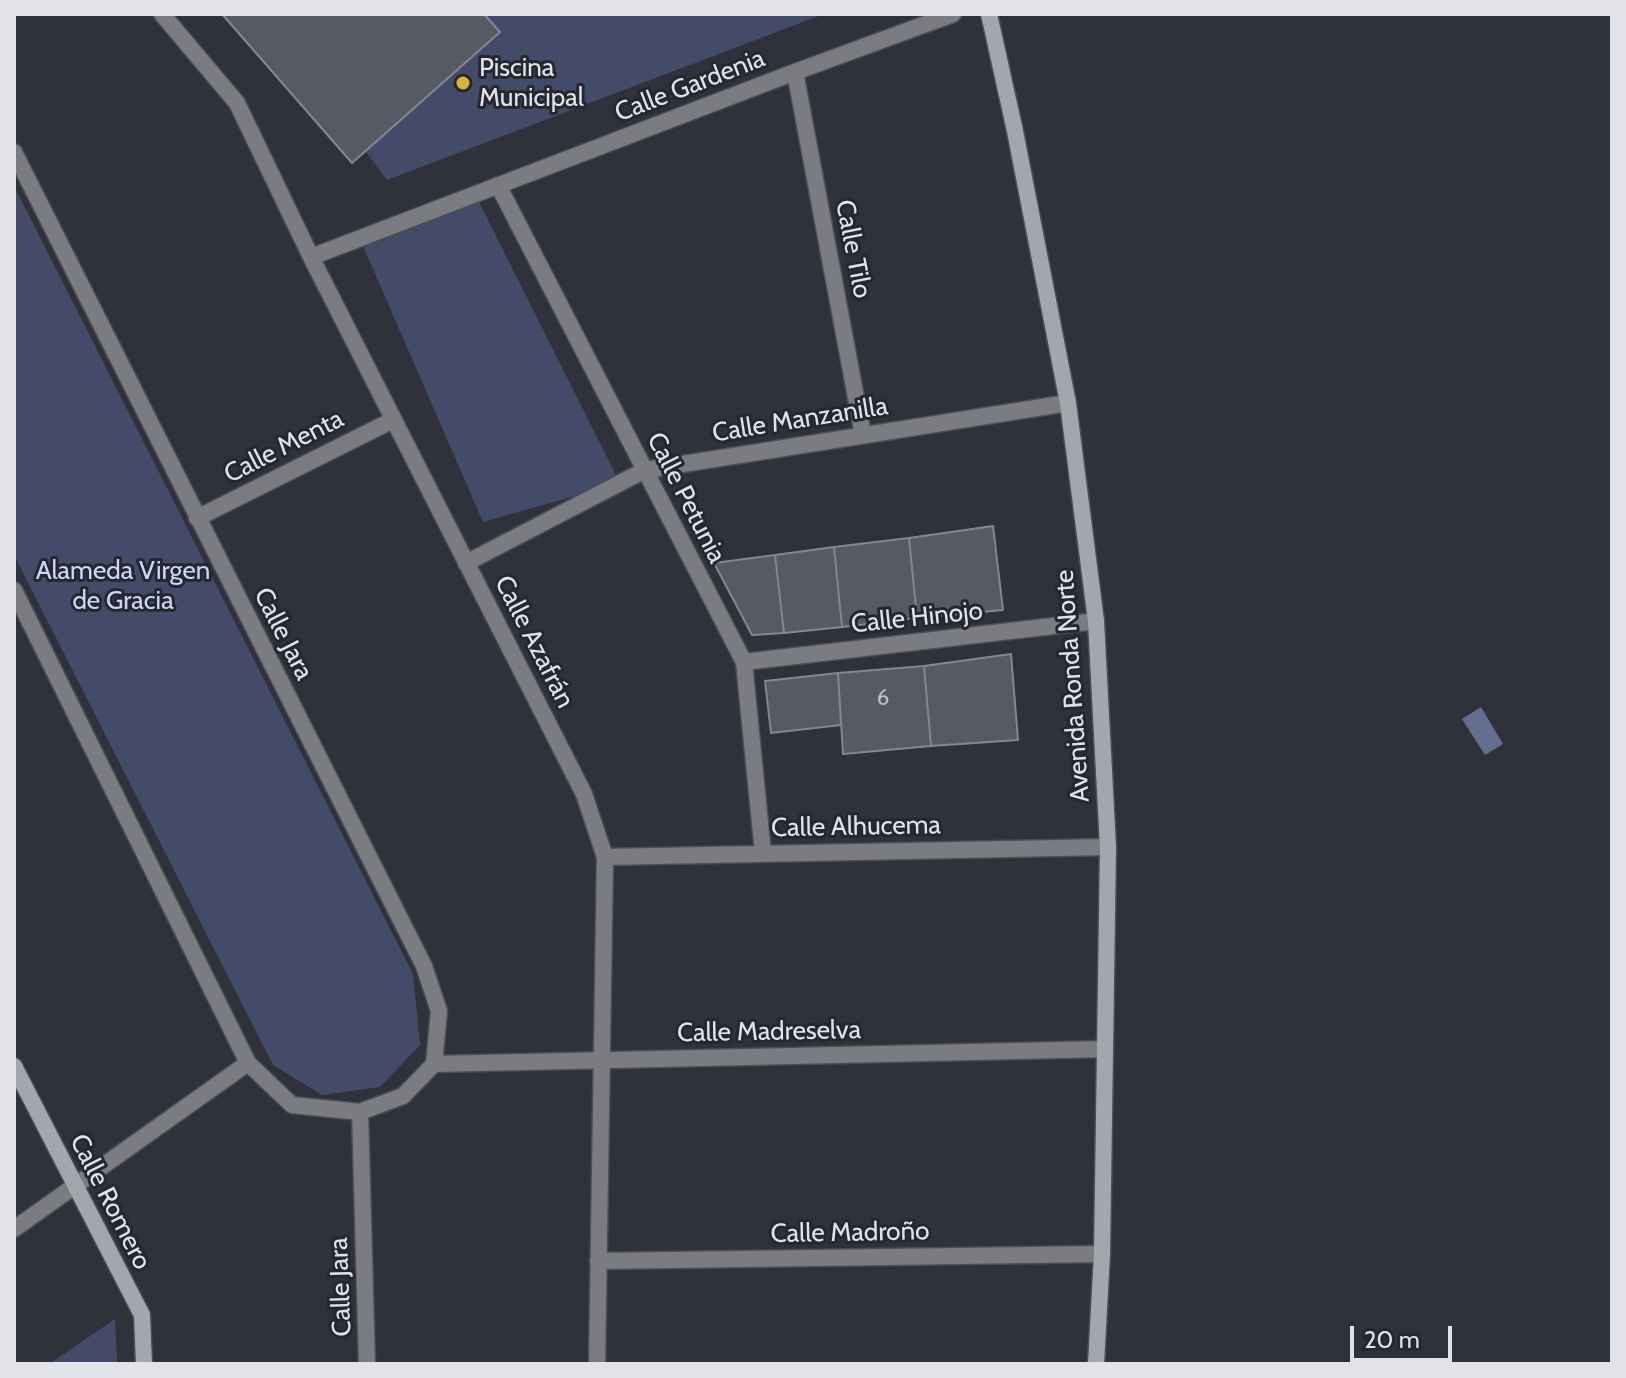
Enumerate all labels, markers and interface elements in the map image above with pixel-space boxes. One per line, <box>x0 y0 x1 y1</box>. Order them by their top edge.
street label: Calle Gardenia <box>611 43 769 129</box>
place label: Piscina Municipal <box>479 52 584 114</box>
marker: Piscina Municipal <box>454 74 472 92</box>
street label: Calle Tilo <box>828 197 878 301</box>
street label: Calle Manzanilla <box>710 391 890 449</box>
street label: Calle Menta <box>219 404 349 490</box>
street label: Calle Petunia <box>640 427 732 569</box>
park label: Alameda Virgen de Gracia <box>36 555 210 616</box>
street label: Avenida Ronda Norte <box>1049 569 1097 803</box>
street label: Calle Azafrán <box>487 571 581 713</box>
street label: Calle Jara <box>247 583 319 685</box>
street label: Calle Hinojo <box>850 596 984 640</box>
house number: 6 <box>877 686 889 712</box>
street label: Calle Alhucema <box>771 810 941 844</box>
street label: Calle Madreselva <box>677 1015 861 1049</box>
street label: Calle Romero <box>63 1129 157 1275</box>
street label: Calle Madroño <box>770 1216 930 1250</box>
street label: Calle Jara <box>324 1237 358 1337</box>
scale bar <box>1354 1310 1456 1360</box>
text: 20 m <box>1364 1325 1420 1354</box>

